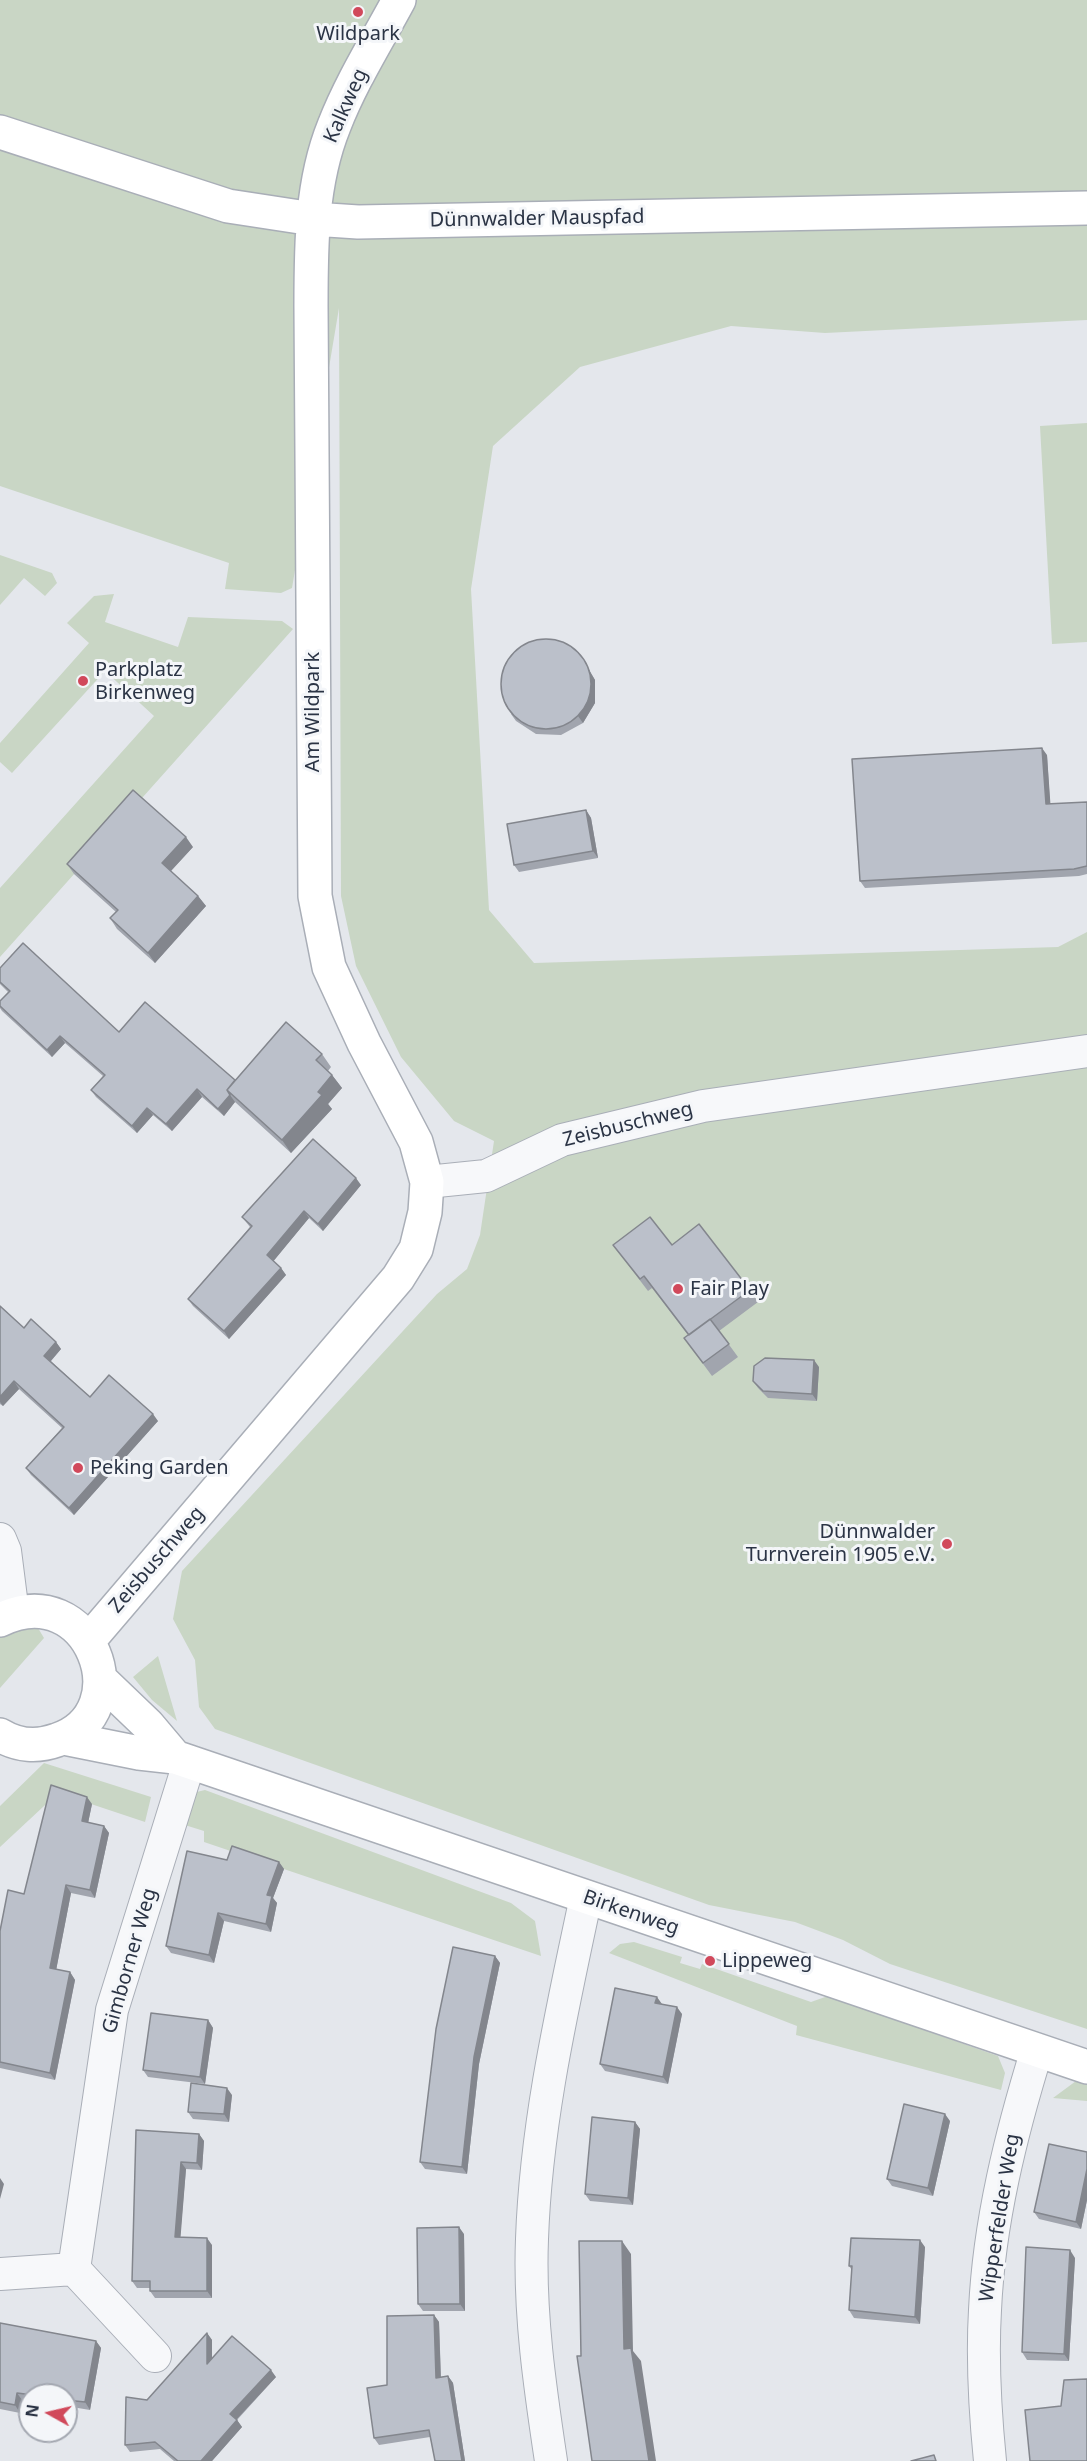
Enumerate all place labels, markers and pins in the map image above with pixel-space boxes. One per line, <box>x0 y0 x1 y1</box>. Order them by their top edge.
marker: Wildpark <box>351 5 365 19</box>
place label: Wildpark <box>316 22 400 46</box>
place label: Parkplatz Birkenweg <box>95 658 195 705</box>
marker: Parkplatz Birkenweg <box>76 674 90 688</box>
place label: Fair Play <box>690 1277 769 1301</box>
marker: Fair Play <box>671 1282 685 1296</box>
place label: Peking Garden <box>90 1456 229 1480</box>
marker: Peking Garden <box>71 1461 85 1475</box>
place label: Dünnwalder Turnverein 1905 e.V. <box>746 1520 935 1567</box>
marker: Dünnwalder Turnverein 1905 e.V. <box>940 1537 954 1551</box>
place label: Lippeweg <box>722 1949 812 1973</box>
marker: Lippeweg <box>703 1954 717 1968</box>

